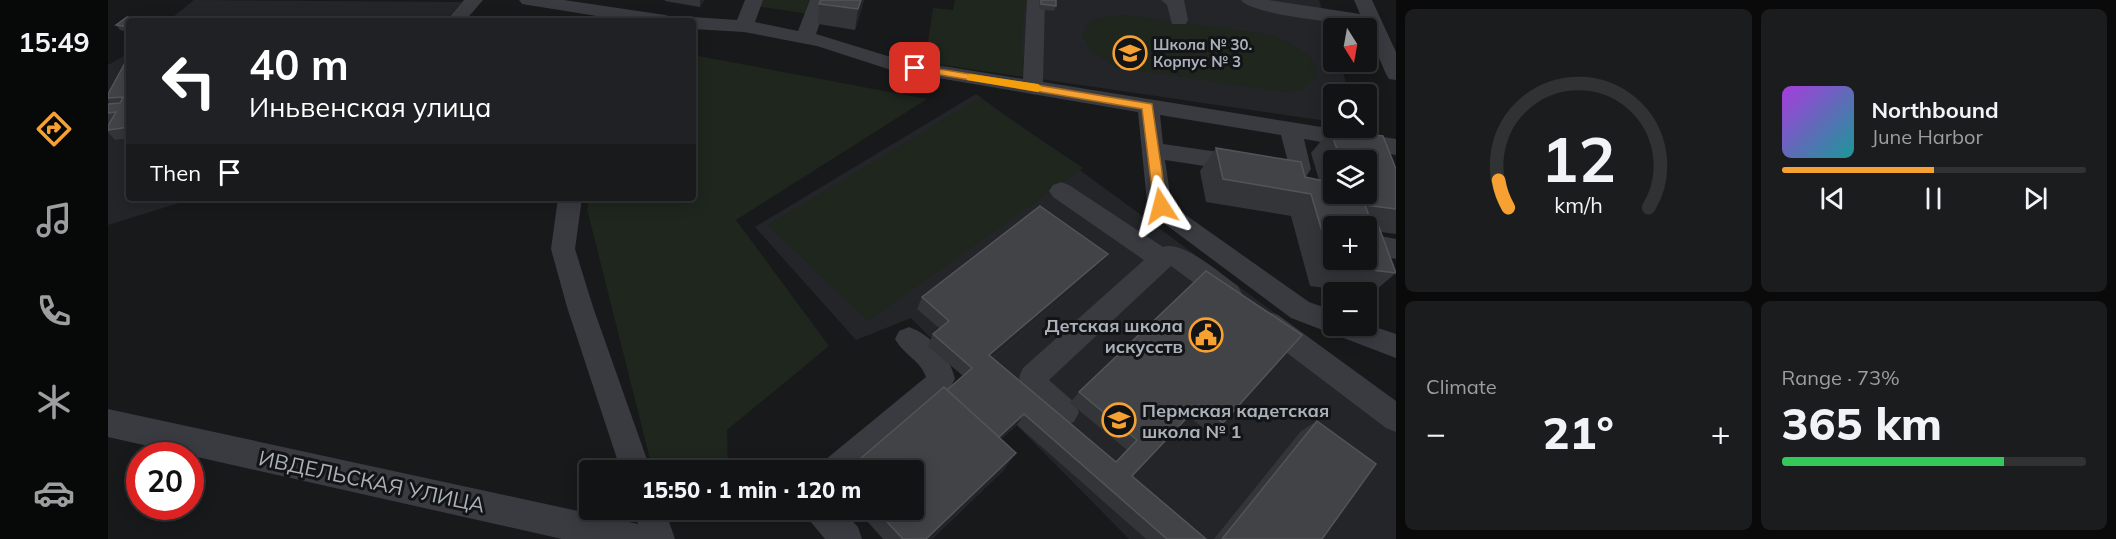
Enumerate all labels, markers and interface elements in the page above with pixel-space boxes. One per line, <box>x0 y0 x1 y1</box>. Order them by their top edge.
north arrow <box>1323 18 1377 72</box>
map controls <box>1323 18 1377 336</box>
text: 15:49 <box>18 25 90 59</box>
school or university icon: Школа № 30. Корпус № 3 <box>1112 35 1148 71</box>
place label: Школа № 30. Корпус № 3 <box>1153 35 1252 71</box>
text: 40 m <box>249 38 349 91</box>
icon: left <box>150 42 228 120</box>
pin <box>889 42 940 93</box>
icon: arrive <box>898 51 931 84</box>
button: search <box>1323 84 1377 138</box>
text: Иньвенская улица <box>249 90 492 124</box>
text: Northbound <box>1872 96 1999 124</box>
icon: directions <box>33 108 75 150</box>
text: 12 <box>1541 119 1616 198</box>
text: June Harbor <box>1872 124 1983 149</box>
button: layers <box>1323 150 1377 204</box>
icon: arrive <box>213 156 246 189</box>
text: Then <box>150 159 201 187</box>
position arrow <box>1129 174 1193 238</box>
icon: previous <box>1816 182 1849 215</box>
icon: pause <box>1917 182 1950 215</box>
icon: next <box>2019 182 2052 215</box>
text: km/h <box>1554 191 1602 218</box>
icon: music <box>33 199 75 241</box>
button: + <box>1323 216 1377 270</box>
button: − <box>1323 282 1377 336</box>
icon: phone <box>33 290 75 332</box>
place label: Детская школа искусств <box>1045 314 1183 358</box>
public building icon: Детская школа искусств <box>1188 317 1224 353</box>
text: Range · 73% <box>1782 365 1900 390</box>
text: Climate <box>1426 374 1497 399</box>
icon: climate <box>33 381 75 423</box>
text: 365 km <box>1782 395 1942 451</box>
place label: Пермская кадетская школа № 1 <box>1142 399 1329 443</box>
school or university icon: Пермская кадетская школа № 1 <box>1101 402 1137 438</box>
text: 21° <box>1543 404 1614 460</box>
text: − <box>1426 412 1446 453</box>
text: + <box>1711 412 1731 453</box>
speed limit sign: 20 <box>126 442 204 520</box>
street label: ИВДЕЛЬСКАЯ УЛИЦА <box>257 444 488 518</box>
icon: car <box>33 472 75 514</box>
text: 15:50 · 1 min · 120 m <box>642 476 861 504</box>

